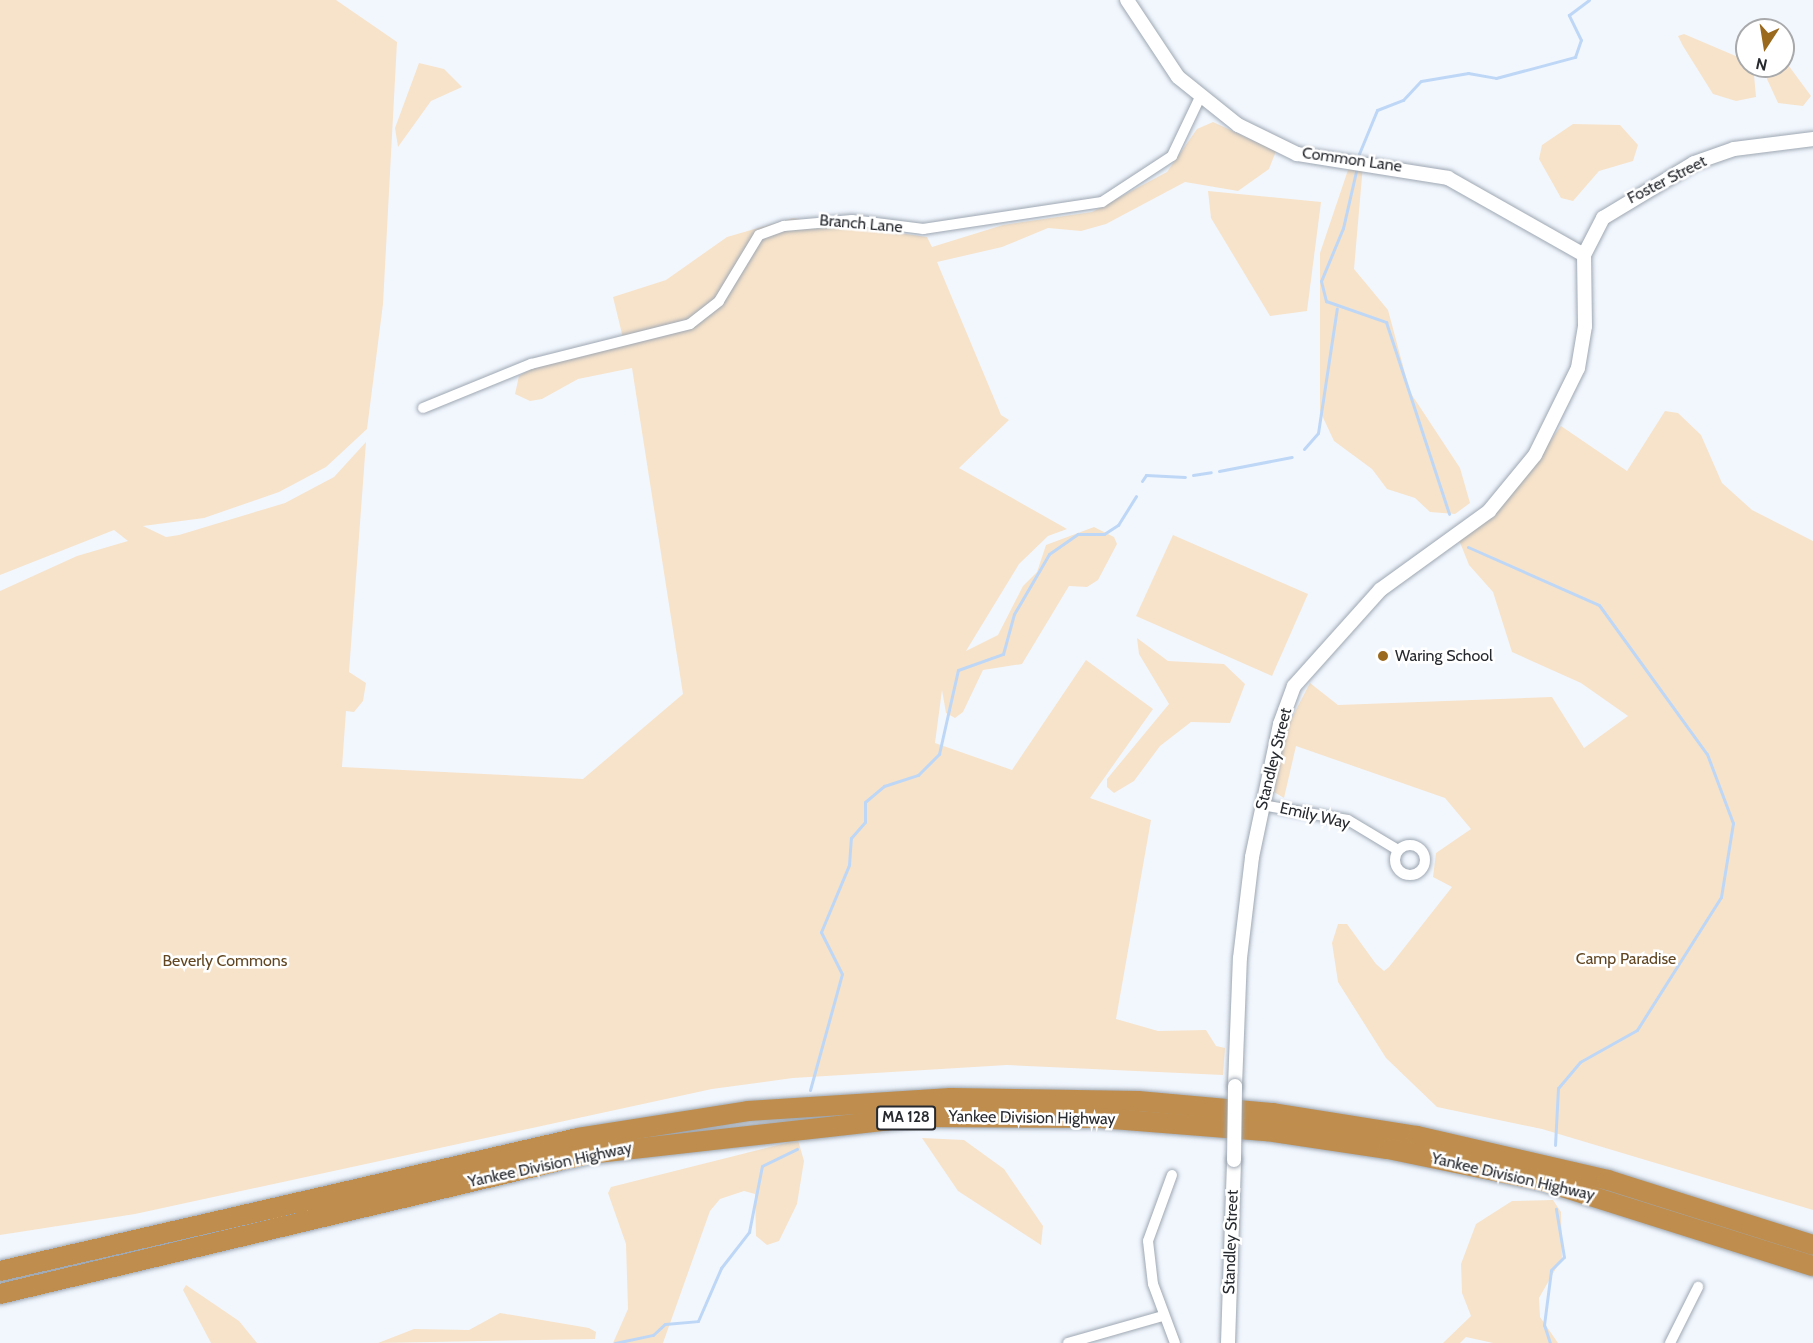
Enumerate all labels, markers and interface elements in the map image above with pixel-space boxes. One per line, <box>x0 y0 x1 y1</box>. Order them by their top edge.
north arrow <box>1735 18 1795 78</box>
text: N <box>1754 54 1769 75</box>
street label: Common Lane <box>1301 143 1403 177</box>
street label: Foster Street <box>1624 152 1710 208</box>
street label: Branch Lane <box>819 211 903 237</box>
place label: Waring School <box>1395 646 1493 666</box>
marker: Waring School <box>1376 649 1390 663</box>
street label: Standley Street <box>1252 706 1296 812</box>
street label: Emily Way <box>1278 799 1352 833</box>
park label: Camp Paradise <box>1576 949 1676 969</box>
park label: Beverly Commons <box>163 951 287 971</box>
road number: MA 128 <box>876 1106 936 1130</box>
street label: Yankee Division Highway <box>948 1107 1116 1129</box>
street label: Yankee Division Highway <box>466 1138 634 1192</box>
street label: Yankee Division Highway <box>1429 1149 1597 1205</box>
street label: Standley Street <box>1220 1189 1242 1295</box>

